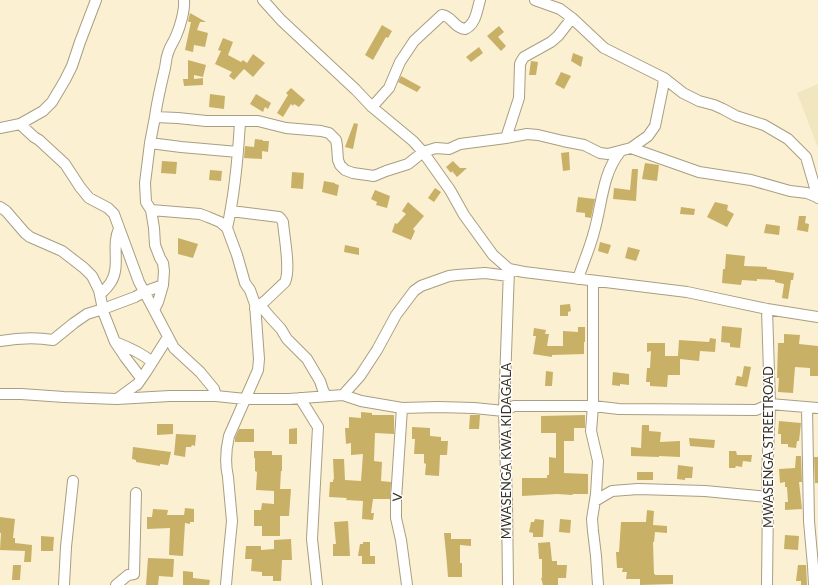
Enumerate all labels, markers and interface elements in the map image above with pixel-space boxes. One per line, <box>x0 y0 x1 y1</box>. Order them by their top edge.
street label: MWASENGA KWA KIDAGALA <box>498 362 514 539</box>
street label: MWASENGA STREETROAD <box>760 366 776 528</box>
street label: V <box>389 492 405 502</box>

